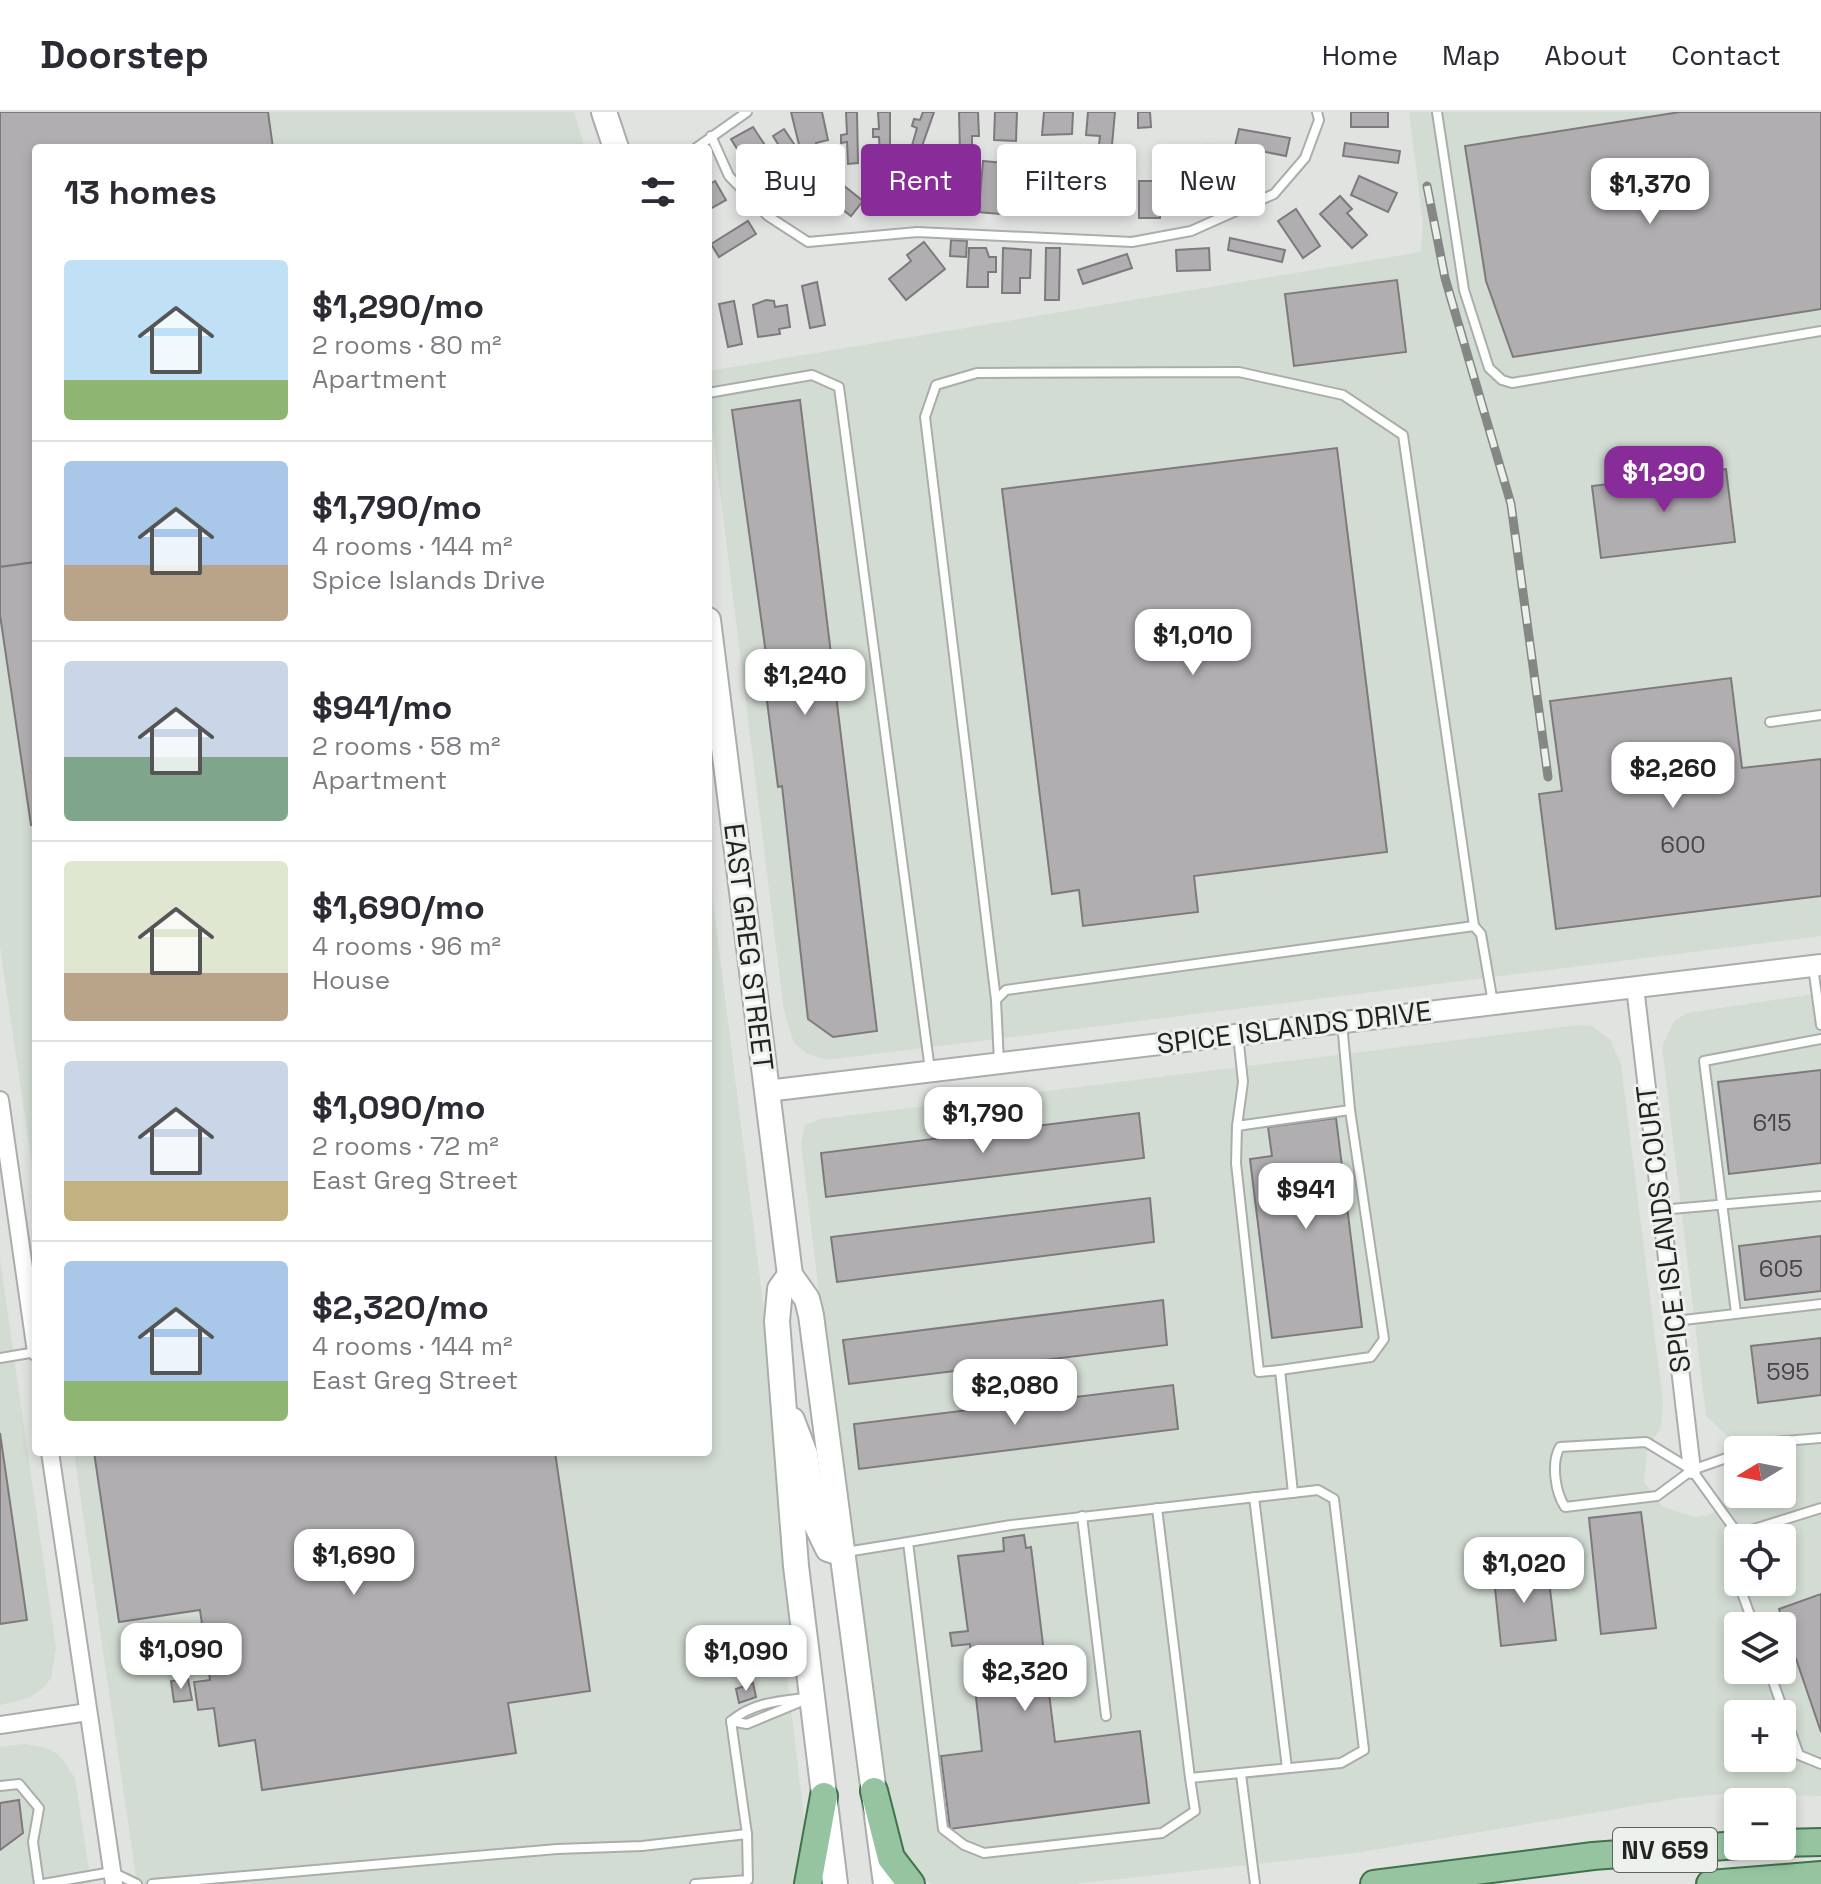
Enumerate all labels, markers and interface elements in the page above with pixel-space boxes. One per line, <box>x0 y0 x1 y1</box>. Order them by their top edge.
text: Doorstep <box>40 31 209 79</box>
text: Home <box>1322 37 1398 73</box>
text: Map <box>1442 37 1500 73</box>
text: About <box>1544 37 1627 73</box>
text: Contact <box>1671 37 1781 73</box>
chip: Buy <box>736 144 845 216</box>
chip: Rent <box>861 144 981 216</box>
chip: Filters <box>997 144 1136 216</box>
chip: New <box>1152 144 1265 216</box>
pin: $1,370 <box>1585 158 1715 226</box>
text: $1,370 <box>1609 167 1691 201</box>
icon: filters <box>636 170 680 214</box>
text: 13 homes <box>64 171 217 214</box>
text: $1,290/mo <box>312 285 484 328</box>
icon: home <box>128 292 224 388</box>
text: 2 rooms · 80 m² <box>312 328 502 362</box>
text: Apartment <box>312 362 447 396</box>
pin: $1,290 <box>1599 446 1729 514</box>
text: $1,290 <box>1622 455 1706 489</box>
text: $1,790/mo <box>312 486 482 529</box>
icon: home <box>128 493 224 589</box>
text: 4 rooms · 144 m² <box>312 529 513 563</box>
text: Spice Islands Drive <box>312 563 545 597</box>
pin: $1,010 <box>1128 609 1258 677</box>
text: $1,010 <box>1153 618 1233 652</box>
pin: $1,240 <box>740 649 870 717</box>
text: $1,240 <box>763 658 847 692</box>
text: $941/mo <box>312 686 452 729</box>
icon: home <box>128 693 224 789</box>
text: 2 rooms · 58 m² <box>312 729 500 763</box>
pin: $2,260 <box>1608 742 1738 810</box>
text: $2,260 <box>1629 751 1717 785</box>
text: Apartment <box>312 763 447 797</box>
street label: EAST GREG STREET <box>716 821 782 1073</box>
house number: 600 <box>1660 829 1706 860</box>
text: $1,690/mo <box>312 886 485 929</box>
icon: home <box>128 893 224 989</box>
text: 4 rooms · 96 m² <box>312 929 501 963</box>
text: House <box>312 963 390 997</box>
street label: SPICE ISLANDS DRIVE <box>1155 992 1433 1062</box>
street label: SPICE ISLANDS COURT <box>1627 1083 1699 1375</box>
text: $1,090/mo <box>312 1086 486 1129</box>
pin: $1,790 <box>918 1087 1048 1155</box>
icon: home <box>128 1093 224 1189</box>
text: $1,790 <box>942 1096 1024 1130</box>
house number: 615 <box>1752 1107 1792 1138</box>
text: 2 rooms · 72 m² <box>312 1129 499 1163</box>
text: East Greg Street <box>312 1163 518 1197</box>
pin: $941 <box>1259 1163 1353 1231</box>
text: $941 <box>1276 1172 1336 1206</box>
house number: 605 <box>1759 1253 1803 1284</box>
text: $2,320/mo <box>312 1286 489 1329</box>
icon: home <box>128 1293 224 1389</box>
text: 4 rooms · 144 m² <box>312 1329 513 1363</box>
house number: 595 <box>1766 1356 1810 1387</box>
pin: $2,080 <box>950 1359 1080 1427</box>
text: East Greg Street <box>312 1363 518 1397</box>
text: $2,080 <box>971 1368 1059 1402</box>
north arrow <box>1724 1436 1796 1508</box>
map controls <box>1724 1436 1796 1860</box>
button: locate <box>1724 1524 1796 1596</box>
pin: $1,690 <box>289 1529 419 1597</box>
pin: $1,020 <box>1459 1537 1589 1605</box>
text: $1,690 <box>312 1538 396 1572</box>
text: $1,020 <box>1482 1546 1566 1580</box>
button: layers <box>1724 1612 1796 1684</box>
pin: $1,090 <box>116 1623 246 1691</box>
pin: $1,090 <box>681 1625 811 1693</box>
text: $1,090 <box>139 1632 223 1666</box>
text: $1,090 <box>704 1634 788 1668</box>
pin: $2,320 <box>960 1645 1090 1713</box>
text: $2,320 <box>982 1654 1068 1688</box>
button: + <box>1724 1700 1796 1772</box>
button: − <box>1724 1788 1796 1860</box>
road number: NV 659 <box>1613 1828 1717 1872</box>

